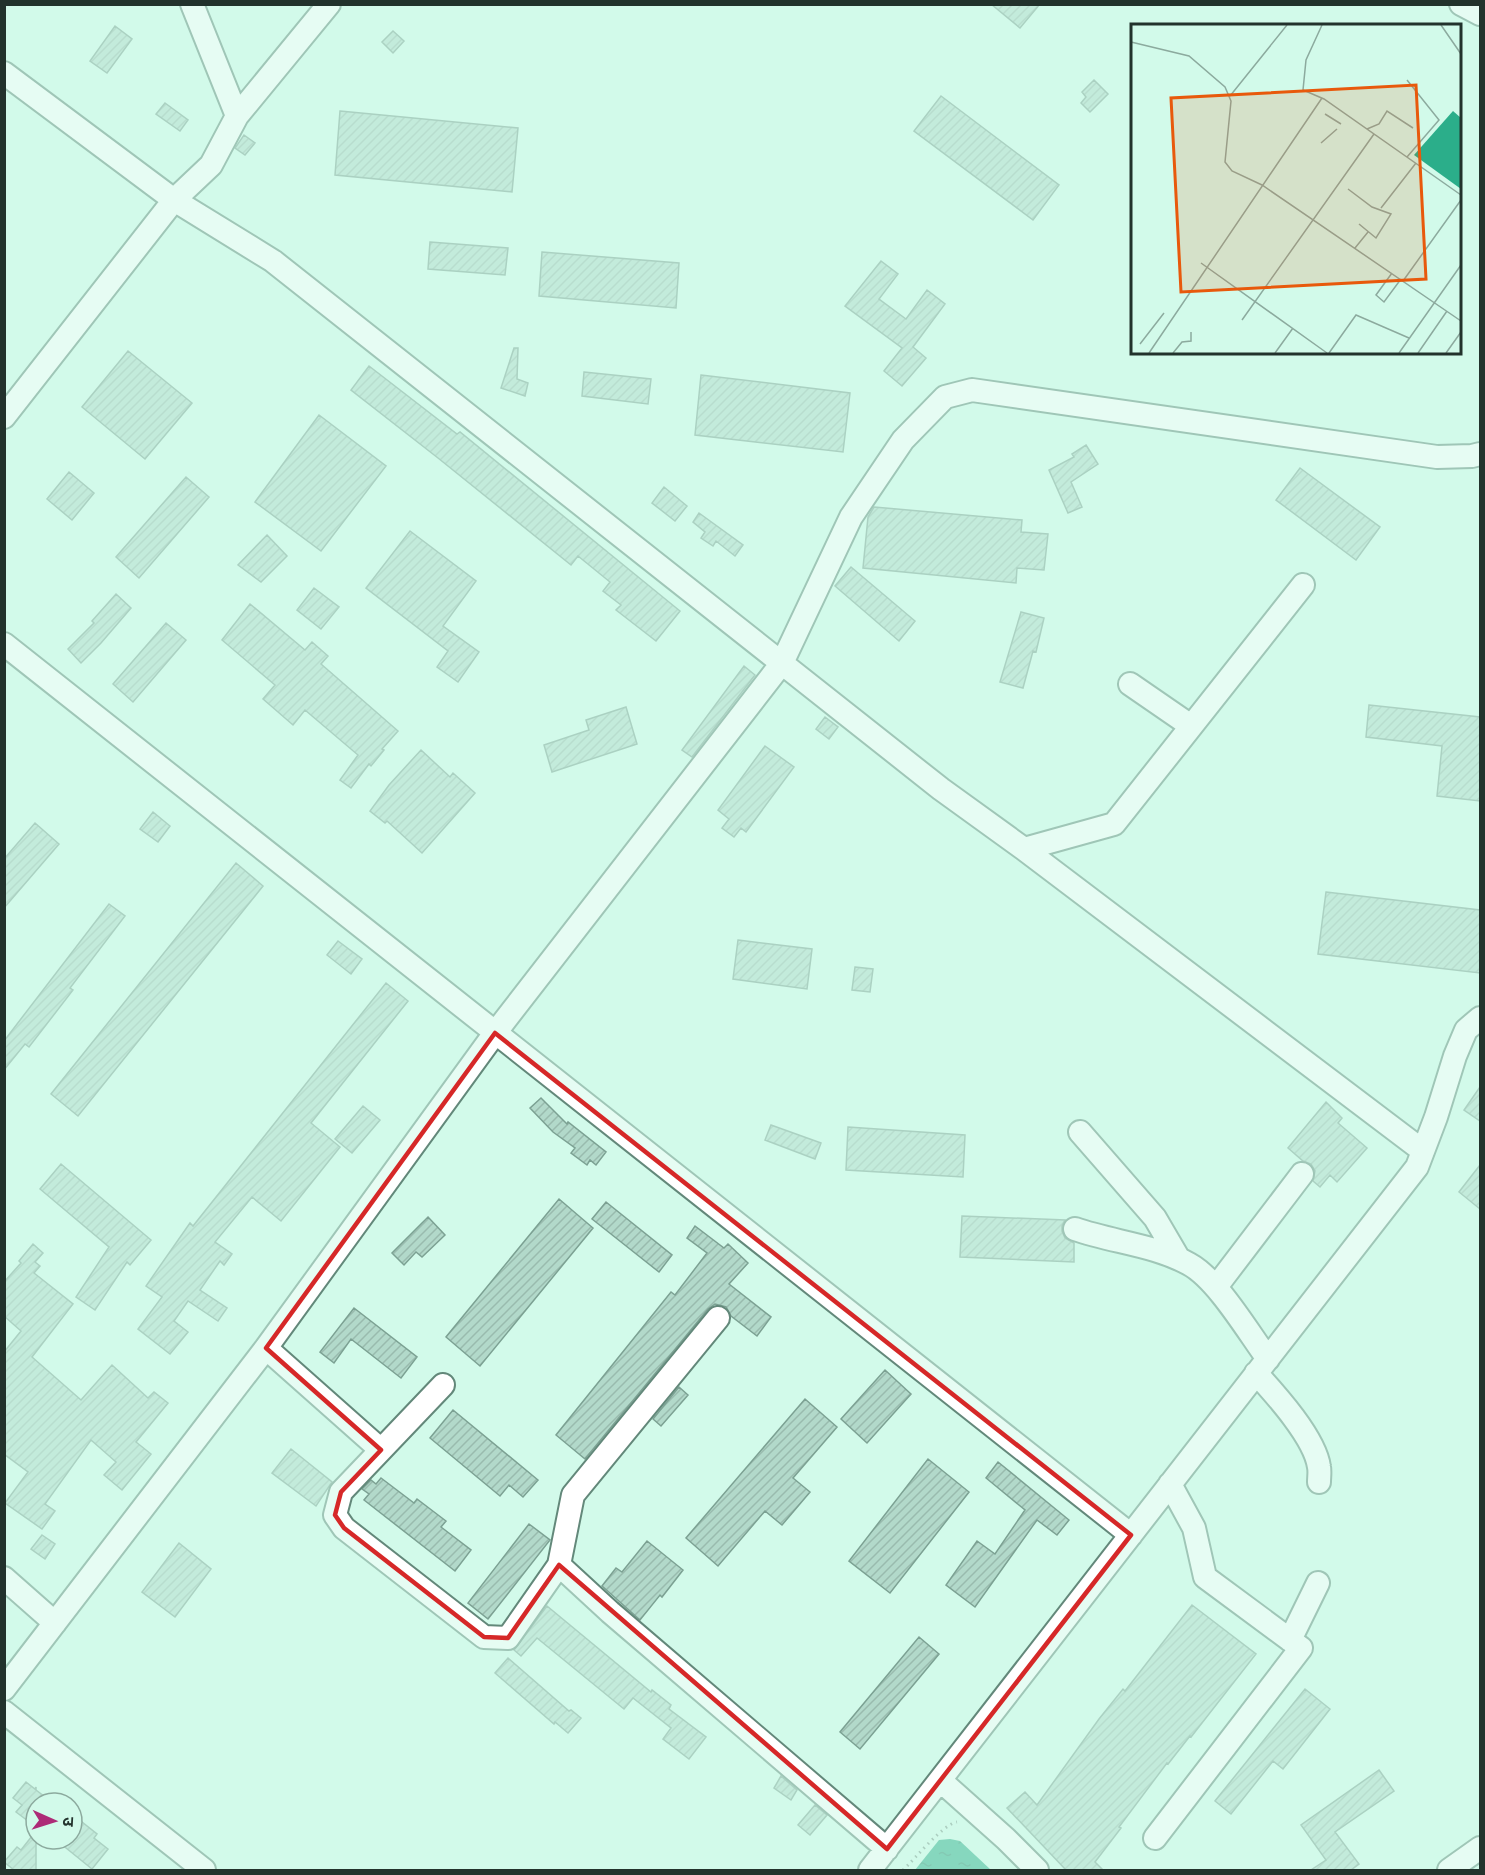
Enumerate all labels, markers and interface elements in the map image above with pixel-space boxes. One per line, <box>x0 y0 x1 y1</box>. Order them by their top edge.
inset map <box>1131 24 1461 354</box>
north arrow <box>24 1791 84 1851</box>
text: उ <box>59 1817 78 1828</box>

